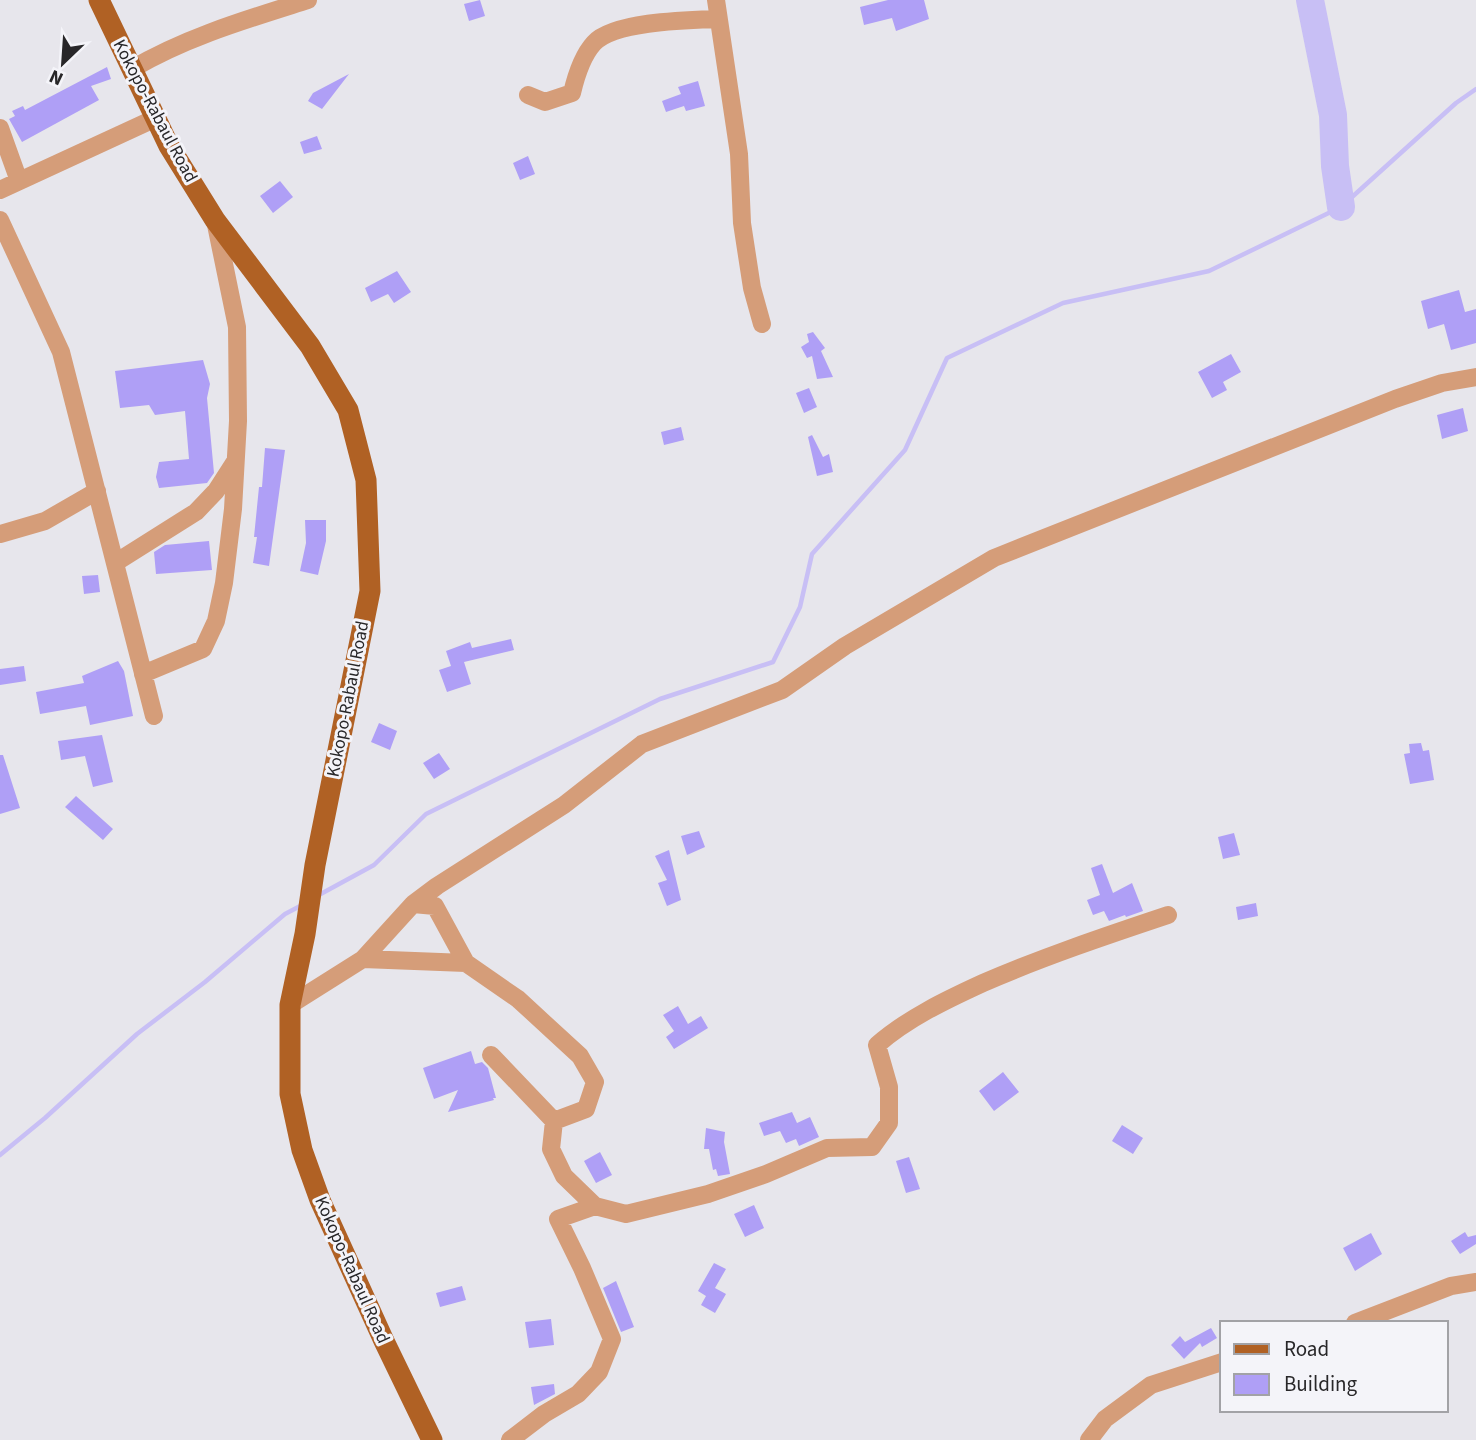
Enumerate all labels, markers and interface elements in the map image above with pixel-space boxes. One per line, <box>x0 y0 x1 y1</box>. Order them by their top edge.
north arrow <box>28 28 98 98</box>
street label: Kokopo-Rabaul Road <box>107 35 203 187</box>
text: N <box>45 62 68 92</box>
street label: Kokopo-Rabaul Road <box>321 619 375 779</box>
street label: Kokopo-Rabaul Road <box>308 1193 396 1347</box>
legend <box>1220 1321 1448 1412</box>
text: Road <box>1284 1334 1329 1364</box>
text: Building <box>1284 1369 1358 1399</box>

